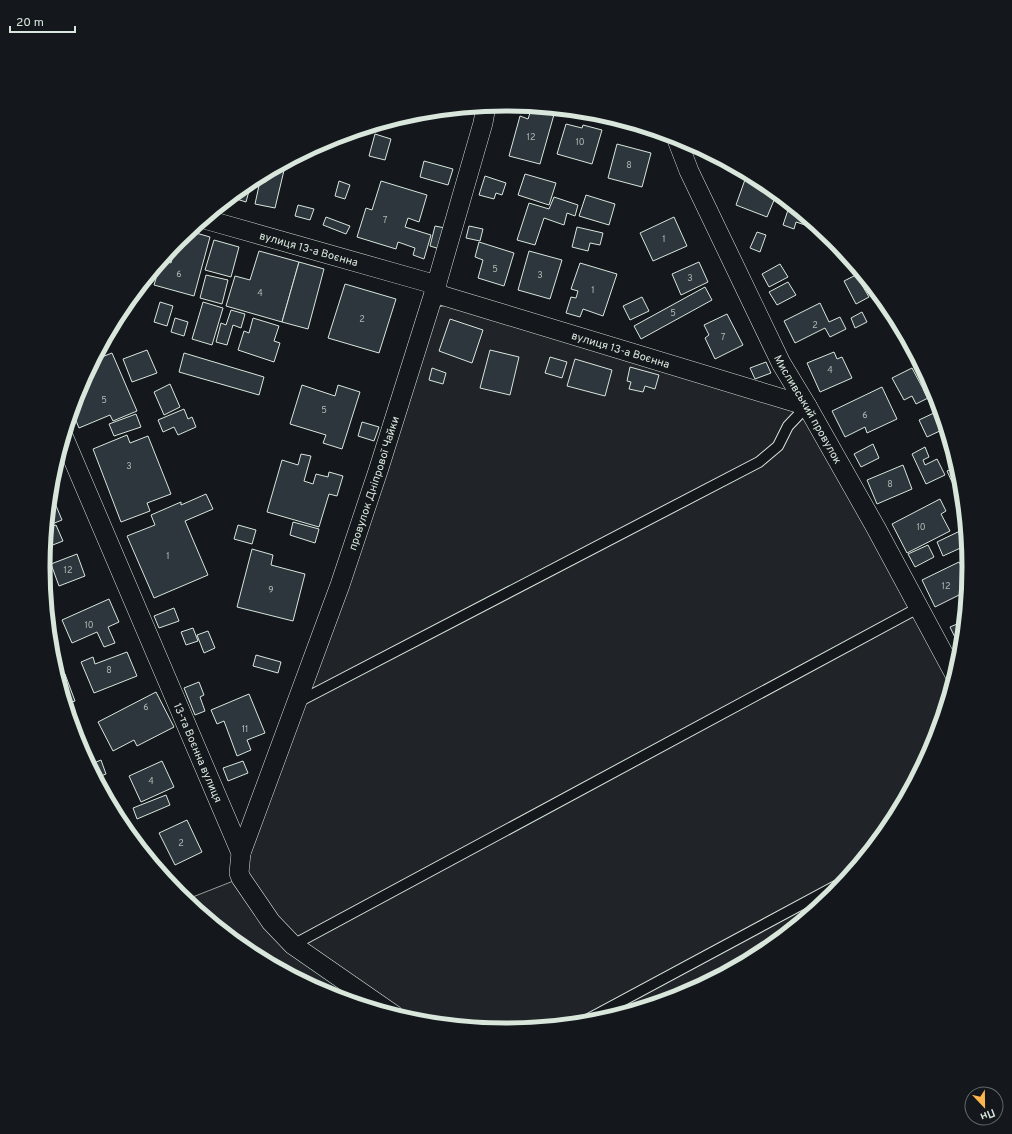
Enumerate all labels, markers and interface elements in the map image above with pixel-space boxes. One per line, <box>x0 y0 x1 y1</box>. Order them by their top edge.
scale bar <box>10 8 75 34</box>
text: 20 m <box>16 15 44 31</box>
house number: 12 <box>527 132 535 143</box>
house number: 10 <box>575 137 585 148</box>
house number: 8 <box>626 160 632 171</box>
house number: 7 <box>383 215 388 226</box>
street label: вулиця 13-а Воєнна <box>258 229 360 270</box>
house number: 1 <box>662 234 666 245</box>
house number: 5 <box>492 264 498 275</box>
house number: 6 <box>176 269 182 280</box>
house number: 3 <box>537 270 543 281</box>
house number: 3 <box>687 273 693 284</box>
house number: 1 <box>591 285 595 296</box>
house number: 4 <box>257 288 263 299</box>
house number: 5 <box>670 308 676 319</box>
house number: 2 <box>359 314 365 325</box>
house number: 2 <box>812 320 818 331</box>
street label: вулиця 13-а Воєнна <box>569 329 671 372</box>
house number: 7 <box>721 332 726 343</box>
street label: Мисливський провулок <box>770 353 844 467</box>
house number: 4 <box>827 365 833 376</box>
house number: 5 <box>101 395 107 406</box>
house number: 5 <box>321 405 327 416</box>
house number: 6 <box>862 410 868 421</box>
street label: провулок Дніпрової Чайки <box>346 414 403 552</box>
house number: 3 <box>126 461 132 472</box>
house number: 8 <box>887 479 893 490</box>
house number: 10 <box>916 522 926 533</box>
house number: 1 <box>166 551 170 562</box>
house number: 12 <box>64 565 72 576</box>
house number: 12 <box>942 581 950 592</box>
house number: 9 <box>268 585 274 596</box>
house number: 10 <box>84 620 94 631</box>
house number: 8 <box>106 665 112 676</box>
street label: 13-та Воєнна вулиця <box>170 701 225 805</box>
house number: 6 <box>143 702 149 713</box>
house number: 11 <box>242 724 248 735</box>
house number: 4 <box>148 776 154 787</box>
house number: 2 <box>178 838 184 849</box>
north arrow <box>964 1086 1004 1126</box>
text: Пн <box>978 1105 997 1124</box>

